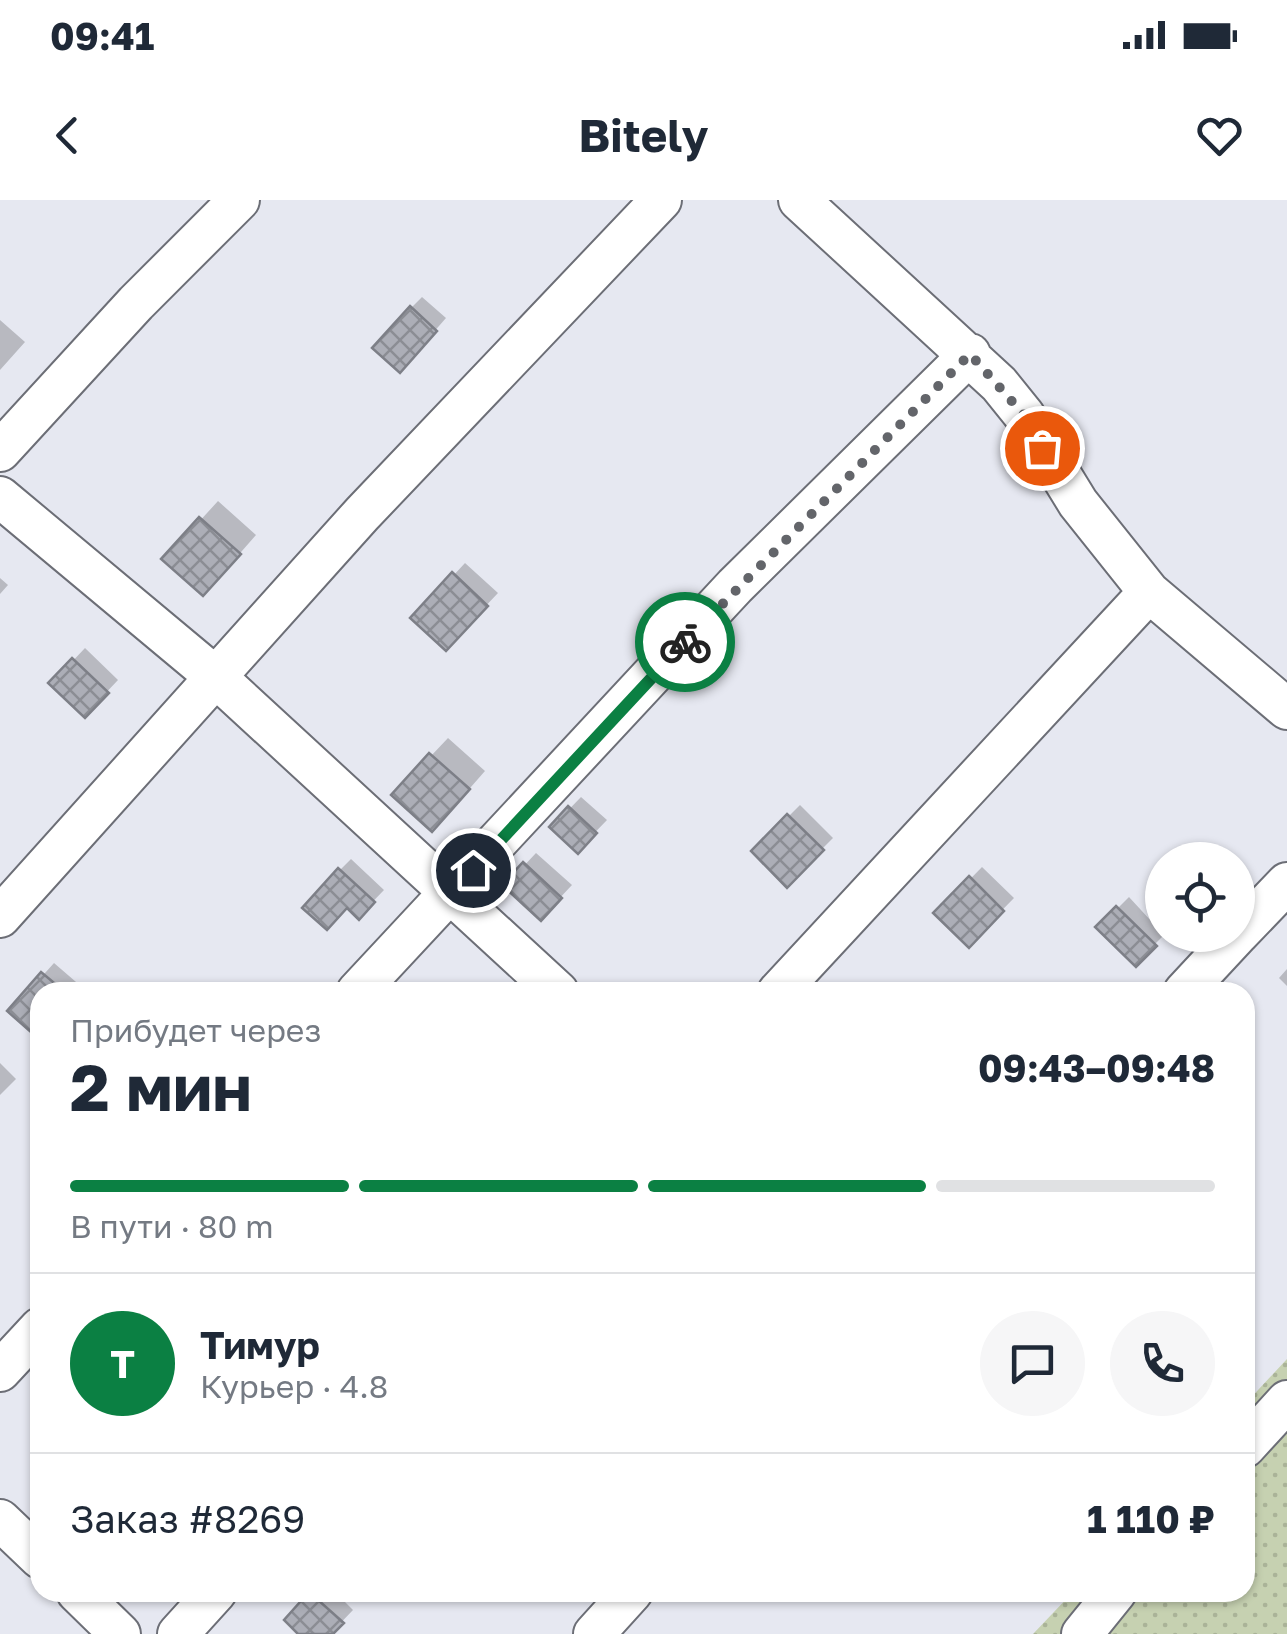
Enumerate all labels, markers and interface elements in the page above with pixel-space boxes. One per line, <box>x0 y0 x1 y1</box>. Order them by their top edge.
text: 09:41 <box>50 13 154 58</box>
icon: back <box>40 108 95 163</box>
text: Bitely <box>579 108 708 162</box>
icon: heart <box>1192 108 1247 163</box>
pin <box>1000 406 1085 491</box>
icon: bag <box>1015 421 1070 476</box>
courier <box>635 592 735 692</box>
icon: bike <box>658 615 713 670</box>
pin <box>431 828 516 913</box>
map controls <box>1145 842 1255 952</box>
button: locate <box>1145 842 1255 952</box>
icon: home <box>446 843 501 898</box>
text: Прибудет через <box>70 1011 321 1049</box>
text: 09:43–09:48 <box>978 1045 1215 1090</box>
text: 2 мин <box>70 1047 252 1125</box>
text: В пути · 80 m <box>70 1207 274 1245</box>
button: chat <box>980 1311 1085 1416</box>
button: phone <box>1110 1311 1215 1416</box>
text: Тимур <box>200 1322 320 1367</box>
text: Т <box>110 1341 135 1386</box>
text: Курьер · 4.8 <box>200 1367 388 1405</box>
text: Заказ #8269 <box>70 1496 305 1541</box>
text: 1 110 ₽ <box>1087 1496 1215 1541</box>

